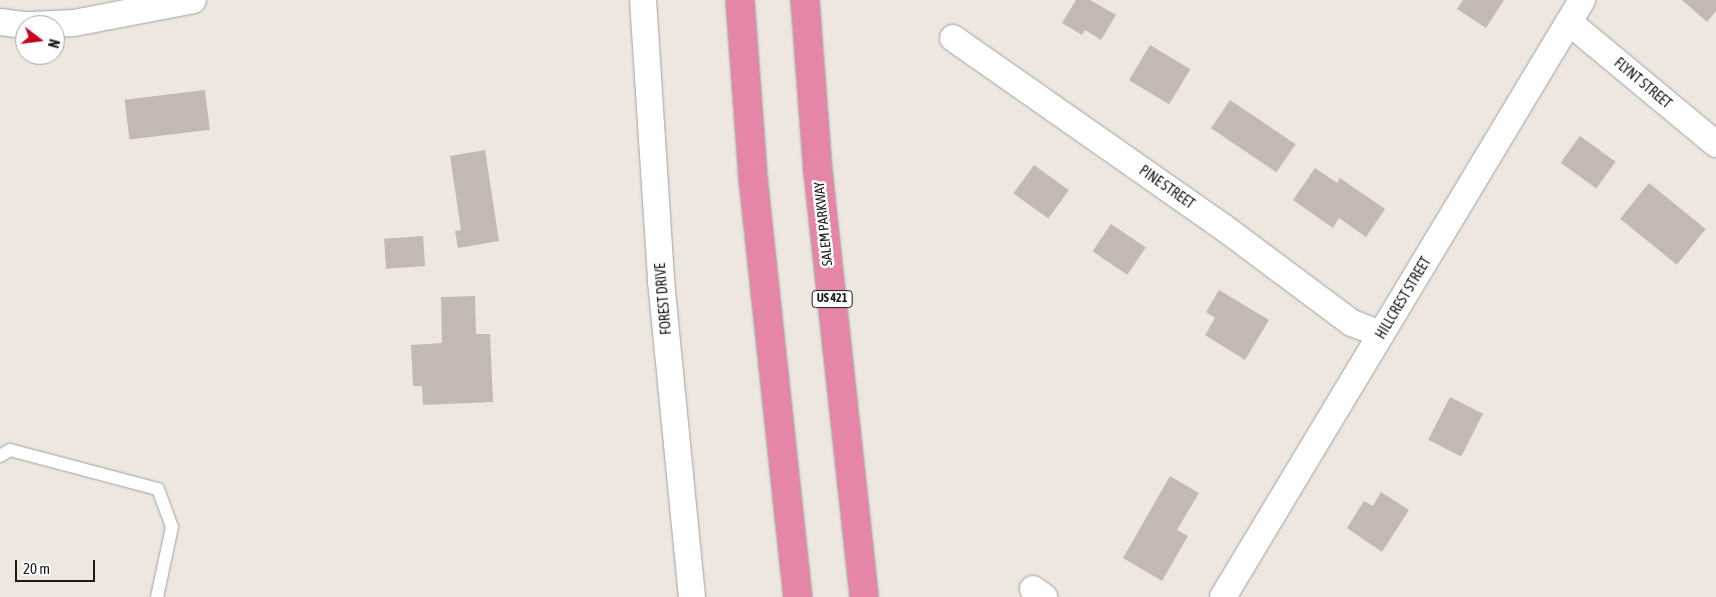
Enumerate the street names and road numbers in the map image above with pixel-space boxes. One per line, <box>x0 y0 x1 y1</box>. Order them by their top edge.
street label: FLYNT STREET <box>1611 54 1675 112</box>
street label: PINE STREET <box>1136 162 1198 212</box>
street label: SALEM PARKWAY <box>810 181 836 267</box>
street label: HILLCREST STREET <box>1372 254 1434 342</box>
street label: FOREST DRIVE <box>651 262 675 336</box>
road number: US 421 <box>811 290 853 308</box>

